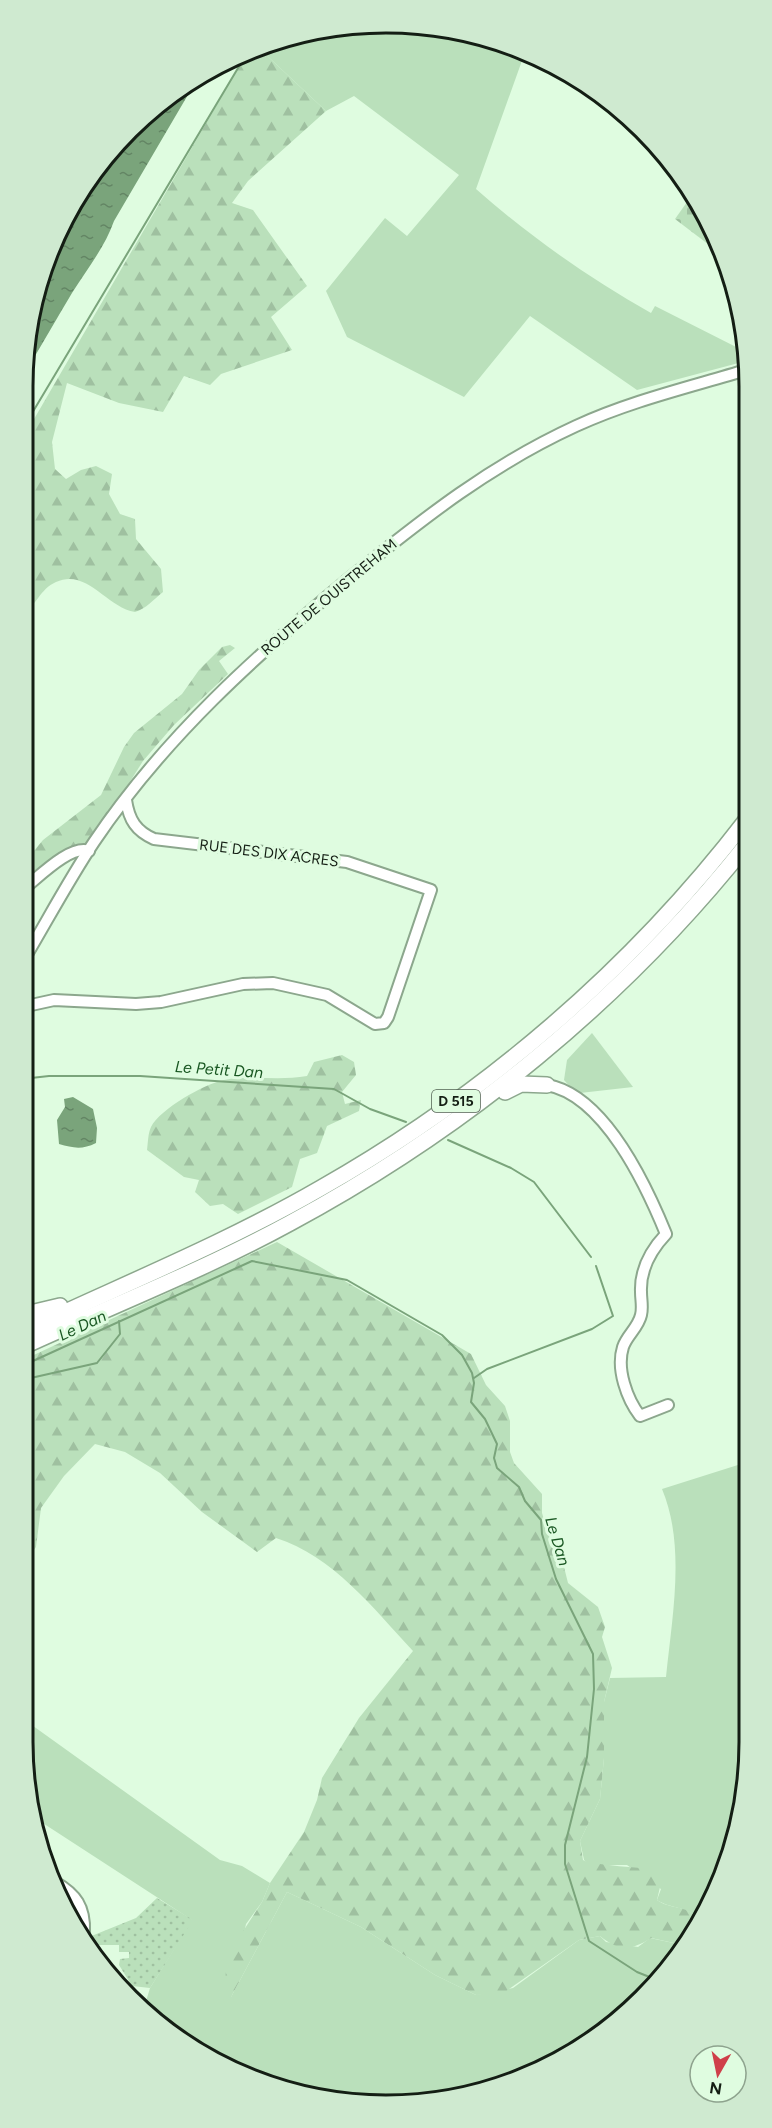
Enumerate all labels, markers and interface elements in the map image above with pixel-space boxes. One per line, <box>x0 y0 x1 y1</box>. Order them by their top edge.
street label: ROUTE DE OUISTREHAM <box>258 535 400 659</box>
street label: RUE DES DIX ACRES <box>198 836 340 870</box>
water label: Le Petit Dan <box>174 1057 264 1082</box>
road number: D 515 <box>432 1090 480 1112</box>
water label: Le Dan <box>55 1306 109 1345</box>
water label: Le Dan <box>541 1514 574 1568</box>
north arrow <box>688 2044 748 2104</box>
text: N <box>708 2078 723 2099</box>

